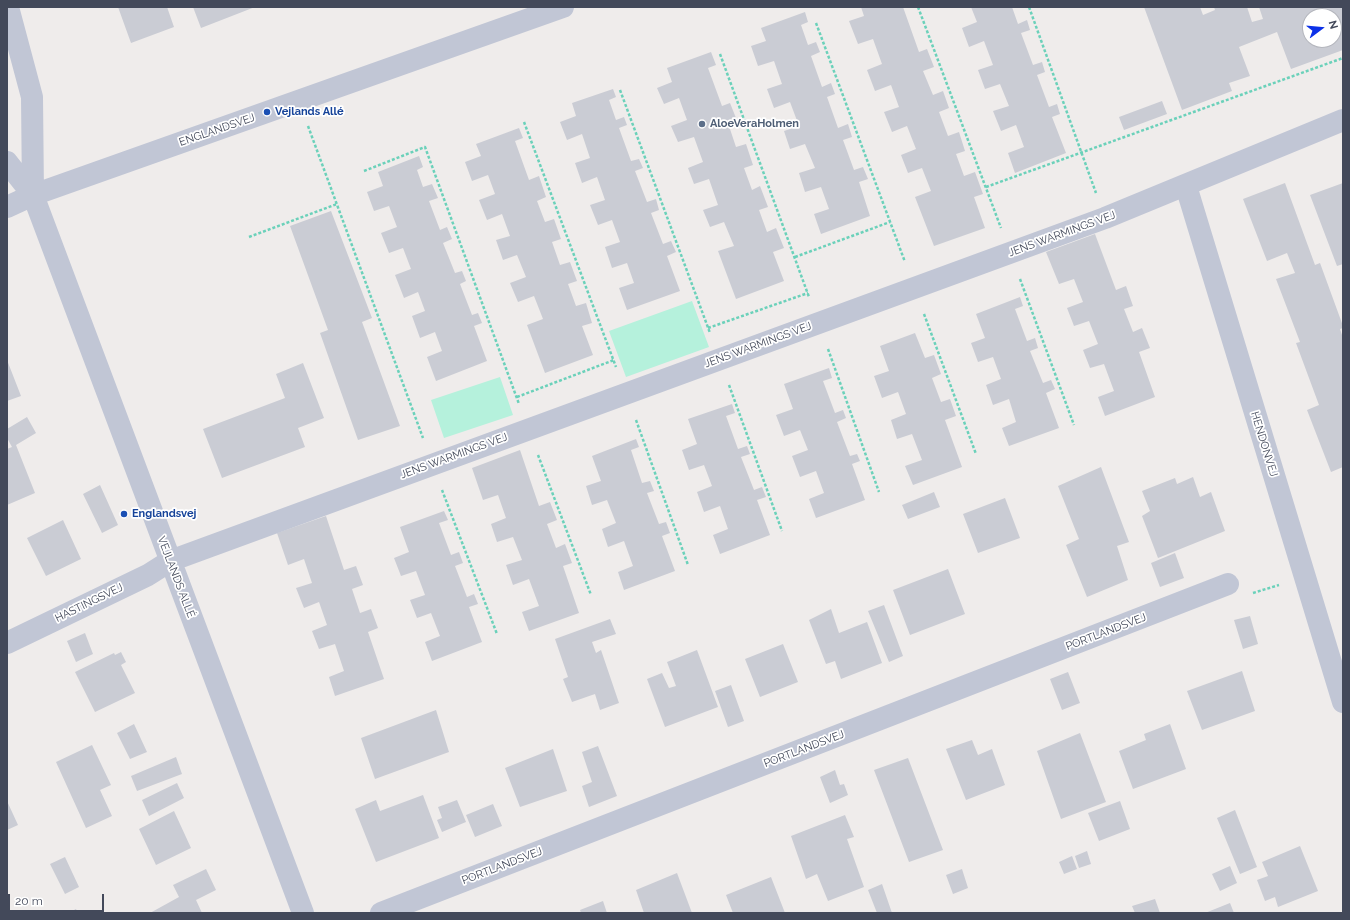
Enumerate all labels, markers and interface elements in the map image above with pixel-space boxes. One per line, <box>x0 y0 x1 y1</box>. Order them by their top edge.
north arrow <box>1302 8 1342 48</box>
text: N <box>1326 19 1340 31</box>
place label: Vejlands Allé <box>275 105 344 119</box>
marker: Vejlands Allé <box>262 107 272 117</box>
street label: ENGLANDSVEJ <box>177 111 257 149</box>
place label: AloeVeraHolmen <box>710 117 799 131</box>
marker: AloeVeraHolmen <box>697 119 707 129</box>
street label: JENS WARMINGS VEJ <box>1007 208 1117 260</box>
street label: JENS WARMINGS VEJ <box>703 319 813 371</box>
street label: HENDONVEJ <box>1248 410 1280 478</box>
street label: JENS WARMINGS VEJ <box>399 430 509 482</box>
place label: Englandsvej <box>132 507 196 521</box>
marker: Englandsvej <box>119 509 129 519</box>
street label: VEJLANDS ALLÉ <box>154 534 198 620</box>
street label: HASTINGSVEJ <box>53 581 125 625</box>
street label: PORTLANDSVEJ <box>1064 611 1148 653</box>
street label: PORTLANDSVEJ <box>762 728 846 770</box>
street label: PORTLANDSVEJ <box>460 845 544 887</box>
scale bar <box>10 886 106 912</box>
text: 20 m <box>15 894 43 908</box>

